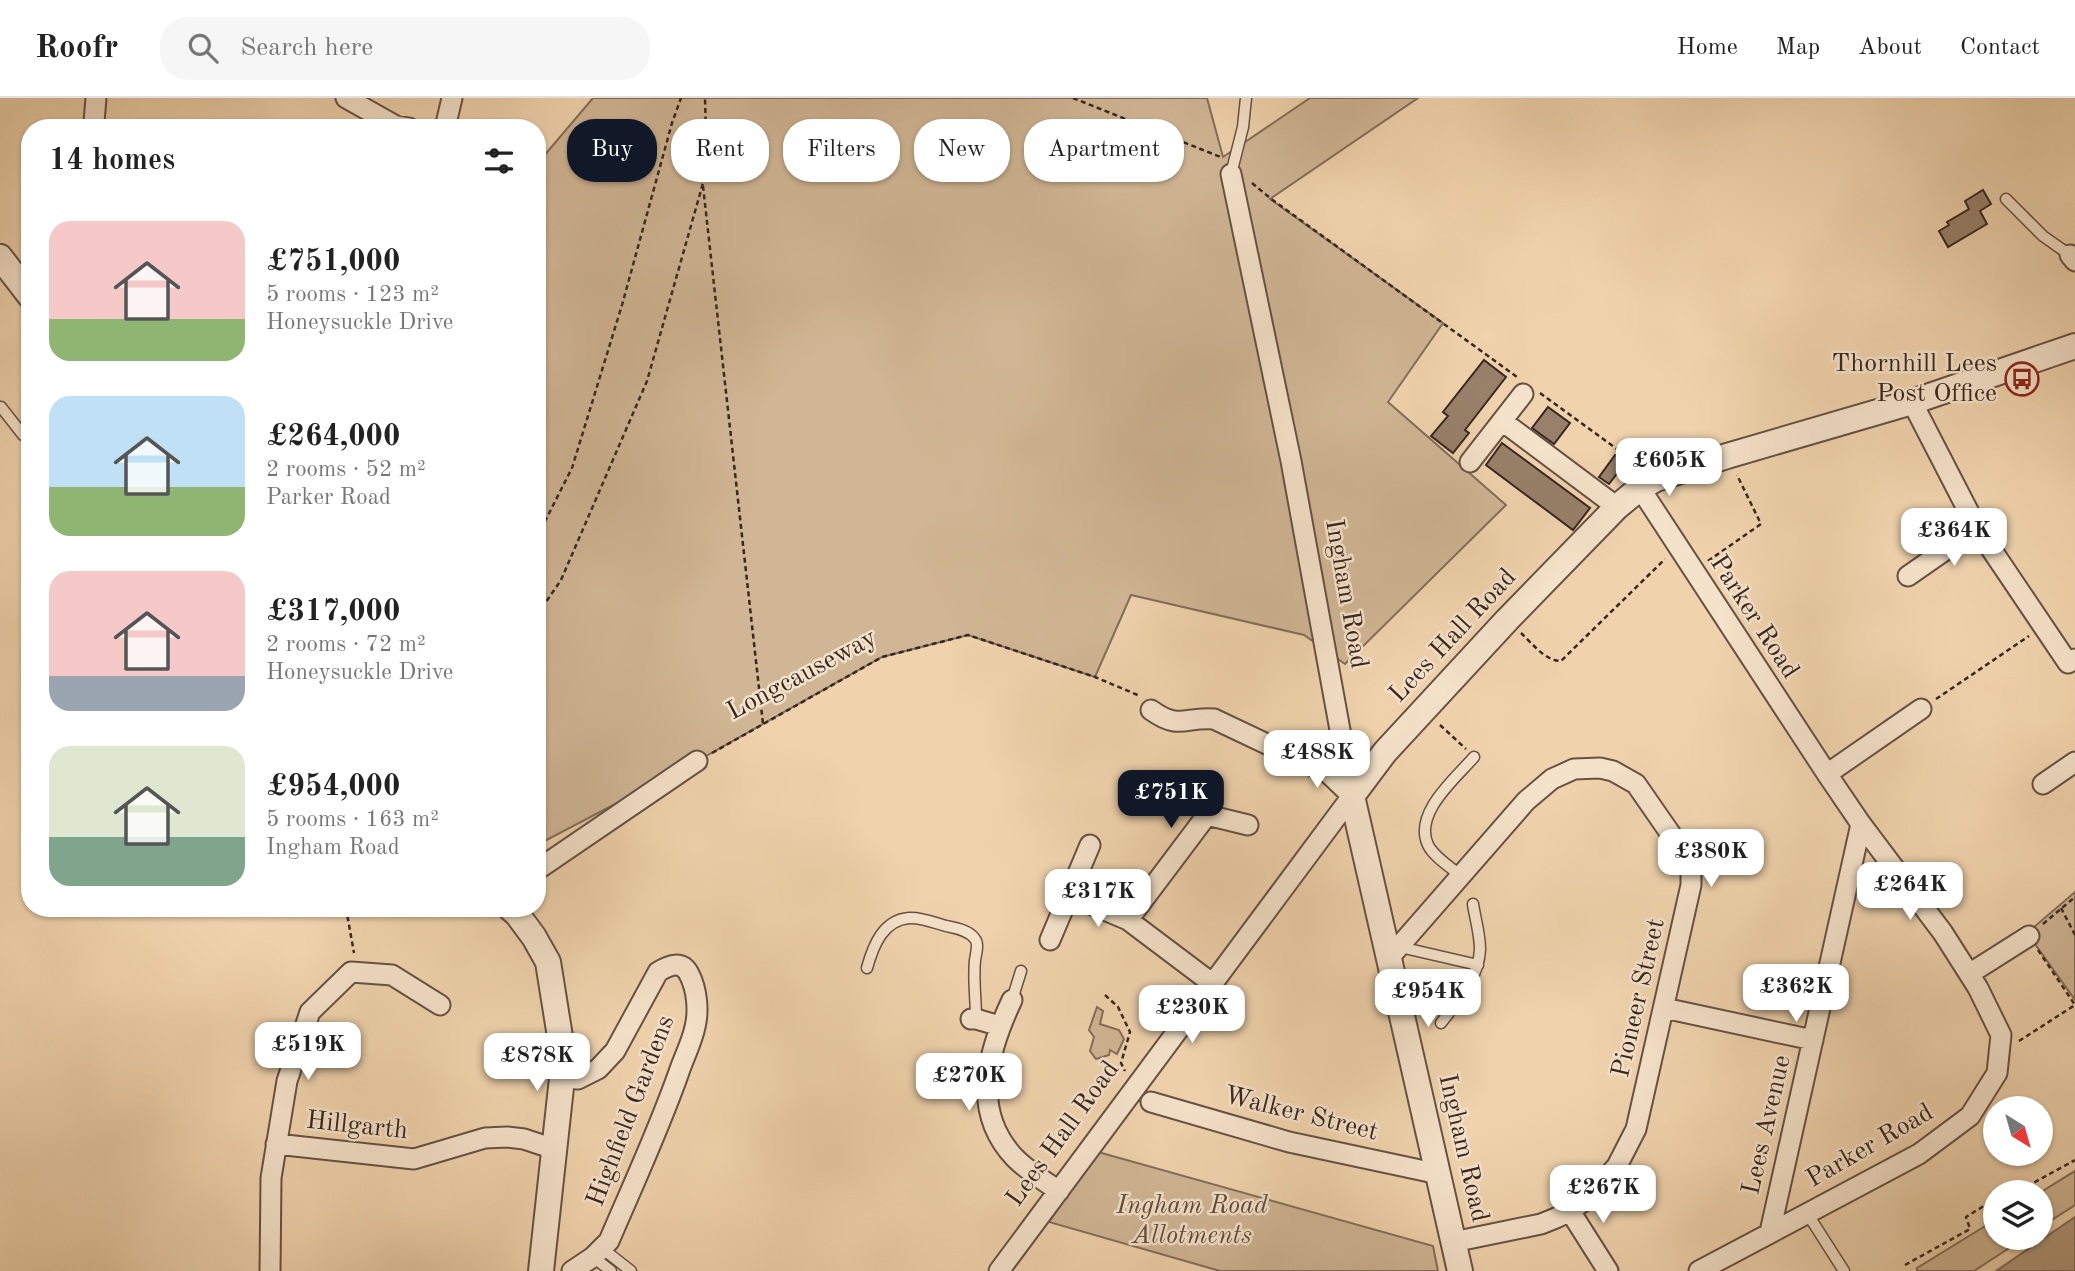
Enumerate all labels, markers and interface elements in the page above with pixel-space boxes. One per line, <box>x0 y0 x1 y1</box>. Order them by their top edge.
search box <box>160 17 650 80</box>
icon: search <box>184 29 222 67</box>
text: Roofr <box>35 32 118 65</box>
text: Search here <box>240 35 373 61</box>
text: Home <box>1677 36 1738 60</box>
text: Map <box>1776 36 1820 60</box>
text: About <box>1858 36 1922 60</box>
text: Contact <box>1960 36 2040 60</box>
chip: Buy <box>567 119 657 182</box>
chip: Rent <box>671 119 769 182</box>
chip: Filters <box>783 119 900 182</box>
chip: New <box>914 119 1010 182</box>
chip: Apartment <box>1024 119 1184 182</box>
icon: filters <box>480 142 518 180</box>
text: 14 homes <box>49 146 175 176</box>
text: £751,000 <box>266 247 400 277</box>
icon: home <box>105 249 189 333</box>
text: 5 rooms · 123 m² <box>266 283 439 306</box>
text: Honeysuckle Drive <box>266 311 453 334</box>
place label: Thornhill Lees Post Office <box>1832 351 1997 407</box>
bus stop icon: Thornhill Lees Post Office <box>2003 360 2041 398</box>
text: £264,000 <box>266 422 400 452</box>
icon: home <box>105 424 189 508</box>
pin: £605K <box>1620 438 1718 498</box>
text: £605K <box>1632 449 1706 472</box>
text: 2 rooms · 52 m² <box>266 458 426 481</box>
text: Parker Road <box>266 486 391 509</box>
pin: £364K <box>1905 508 2003 568</box>
street label: Ingham Road <box>1320 517 1372 671</box>
text: £364K <box>1917 519 1991 542</box>
street label: Parker Road <box>1705 551 1803 683</box>
street label: Lees Hall Road <box>1385 564 1521 708</box>
text: £317,000 <box>266 597 400 627</box>
icon: home <box>105 599 189 683</box>
street label: Longcauseway <box>723 625 881 725</box>
text: 2 rooms · 72 m² <box>266 633 426 656</box>
text: Honeysuckle Drive <box>266 661 453 684</box>
pin: £488K <box>1268 730 1366 790</box>
text: £488K <box>1280 741 1354 764</box>
pin: £751K <box>1122 770 1220 830</box>
text: £954,000 <box>266 772 400 802</box>
icon: home <box>105 774 189 858</box>
text: £751K <box>1134 781 1208 804</box>
text: 5 rooms · 163 m² <box>266 808 439 831</box>
pin: £380K <box>1662 830 1760 889</box>
text: Ingham Road <box>266 836 400 859</box>
text: £380K <box>1674 840 1748 863</box>
pin: £264K <box>1861 862 1959 922</box>
pin: £317K <box>1049 870 1147 929</box>
text: £264K <box>1873 873 1947 896</box>
text: £317K <box>1061 880 1135 903</box>
street label: Pioneer Street <box>1608 916 1670 1080</box>
pin: £362K <box>1747 964 1845 1024</box>
pin: £954K <box>1379 970 1477 1029</box>
text: £362K <box>1759 975 1833 998</box>
text: £954K <box>1391 980 1465 1003</box>
pin: £230K <box>1143 986 1241 1045</box>
text: £230K <box>1155 996 1229 1019</box>
street label: Highfield Gardens <box>583 1012 679 1210</box>
pin: £519K <box>259 1023 357 1082</box>
text: £519K <box>271 1033 345 1056</box>
pin: £878K <box>488 1034 586 1093</box>
text: £878K <box>500 1044 574 1067</box>
street label: Lees Avenue <box>1738 1053 1796 1197</box>
pin: £270K <box>920 1054 1018 1113</box>
street label: Lees Hall Road <box>1002 1057 1124 1211</box>
text: £270K <box>932 1064 1006 1087</box>
street label: Ingham Road <box>1433 1071 1493 1225</box>
street label: Walker Street <box>1221 1082 1381 1146</box>
north arrow <box>1983 1096 2053 1166</box>
map controls <box>1983 1096 2053 1250</box>
street label: Parker Road <box>1802 1099 1938 1193</box>
street label: Hillgarth <box>305 1108 409 1144</box>
pin: £267K <box>1554 1166 1652 1225</box>
text: £267K <box>1566 1176 1640 1199</box>
button: layers <box>1983 1180 2053 1250</box>
park label: Ingham Road Allotments <box>1115 1193 1268 1249</box>

